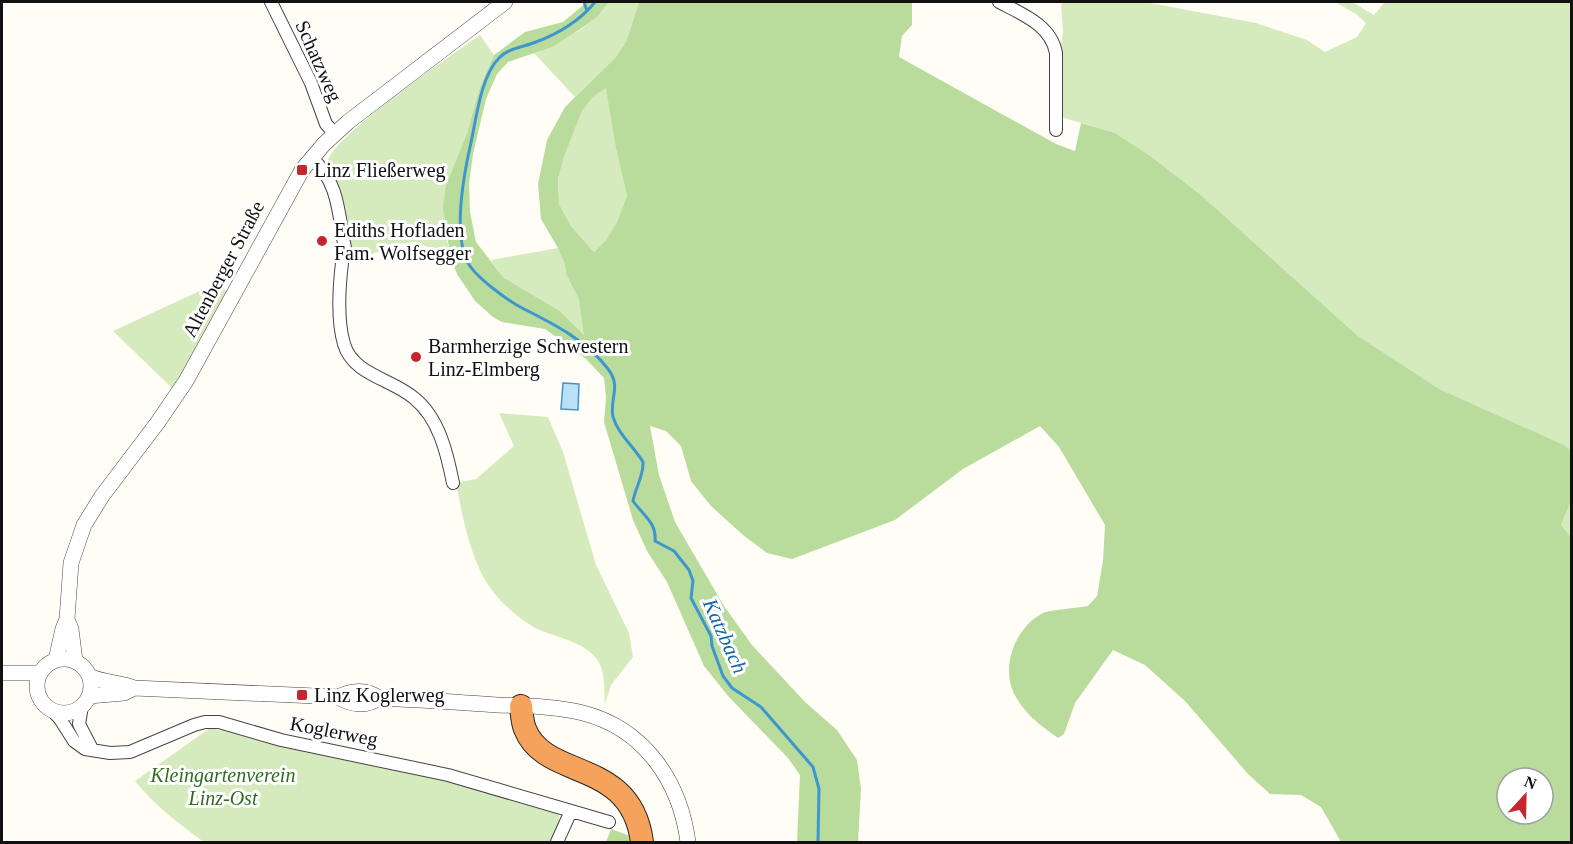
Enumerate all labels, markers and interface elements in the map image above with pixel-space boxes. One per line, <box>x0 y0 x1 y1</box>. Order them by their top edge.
street label: Schatzweg <box>290 17 347 105</box>
place label: Linz Fließerweg <box>314 159 446 182</box>
marker: Linz Fließerweg <box>295 163 309 177</box>
street label: Altenberger Straße <box>178 197 269 341</box>
place label: Ediths Hofladen Fam. Wolfsegger <box>334 219 471 265</box>
marker: Ediths Hofladen Fam. Wolfsegger <box>315 234 329 248</box>
place label: Barmherzige Schwestern Linz-Elmberg <box>428 335 628 381</box>
marker: Barmherzige Schwestern Linz-Elmberg <box>409 350 423 364</box>
water label: Katzbach <box>697 594 752 677</box>
place label: Linz Koglerweg <box>314 684 445 707</box>
marker: Linz Koglerweg <box>295 688 309 702</box>
street label: Koglerweg <box>288 712 380 751</box>
park label: Kleingartenverein Linz-Ost <box>150 764 295 809</box>
north arrow <box>1495 766 1555 826</box>
text: N <box>1522 773 1539 793</box>

